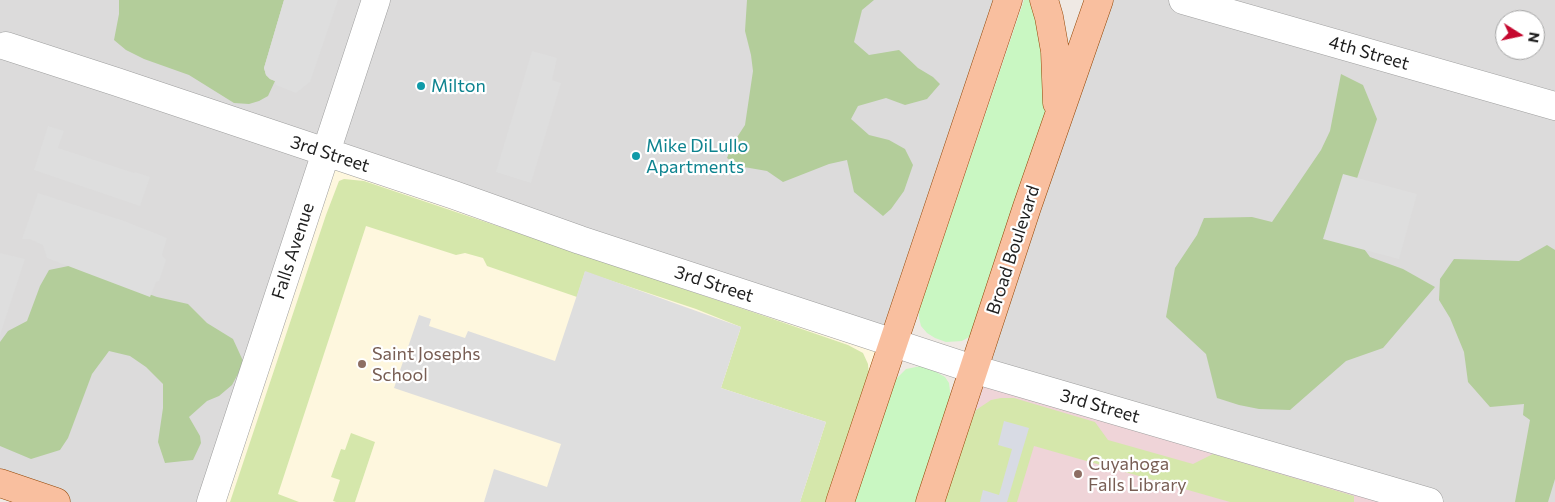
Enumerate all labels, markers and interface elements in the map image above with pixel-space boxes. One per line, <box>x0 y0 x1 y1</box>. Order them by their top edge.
north arrow <box>1495 10 1545 60</box>
street label: 4th Street <box>1326 31 1412 75</box>
text: N <box>1525 31 1544 44</box>
place label: Milton <box>431 75 486 97</box>
marker: Milton <box>415 80 427 92</box>
street label: 3rd Street <box>288 131 372 177</box>
place label: Mike DiLullo Apartments <box>646 135 748 178</box>
marker: Mike DiLullo Apartments <box>630 150 642 162</box>
street label: Broad Boulevard <box>982 183 1044 317</box>
street label: Falls Avenue <box>267 200 319 302</box>
street label: 3rd Street <box>672 261 756 307</box>
place label: Saint Josephs School <box>372 343 480 386</box>
marker: Saint Josephs School <box>356 358 368 370</box>
street label: 3rd Street <box>1058 384 1142 428</box>
place label: Cuyahoga Falls Library <box>1088 453 1187 496</box>
marker: Cuyahoga Falls Library <box>1072 468 1084 480</box>

